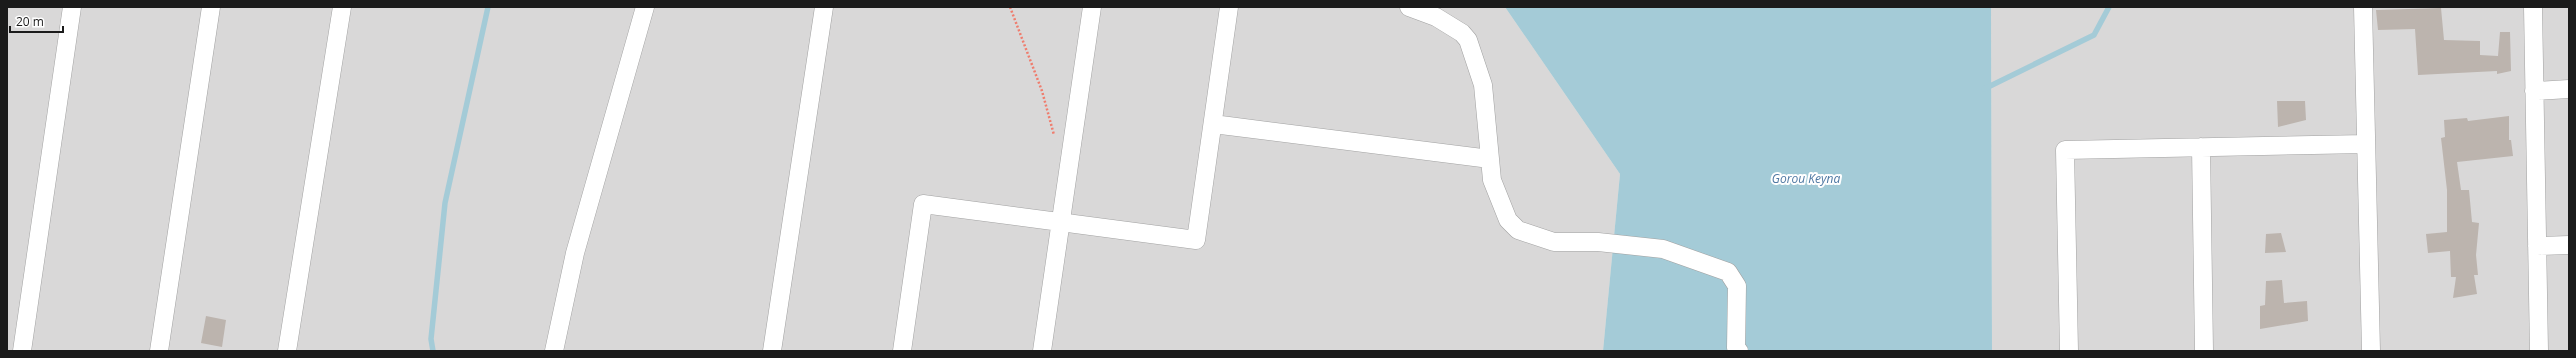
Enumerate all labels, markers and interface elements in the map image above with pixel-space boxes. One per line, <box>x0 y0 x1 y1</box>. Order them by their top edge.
scale bar <box>10 8 63 34</box>
text: 20 m <box>16 13 44 30</box>
water label: Gorou Keyna <box>1772 170 1840 187</box>

